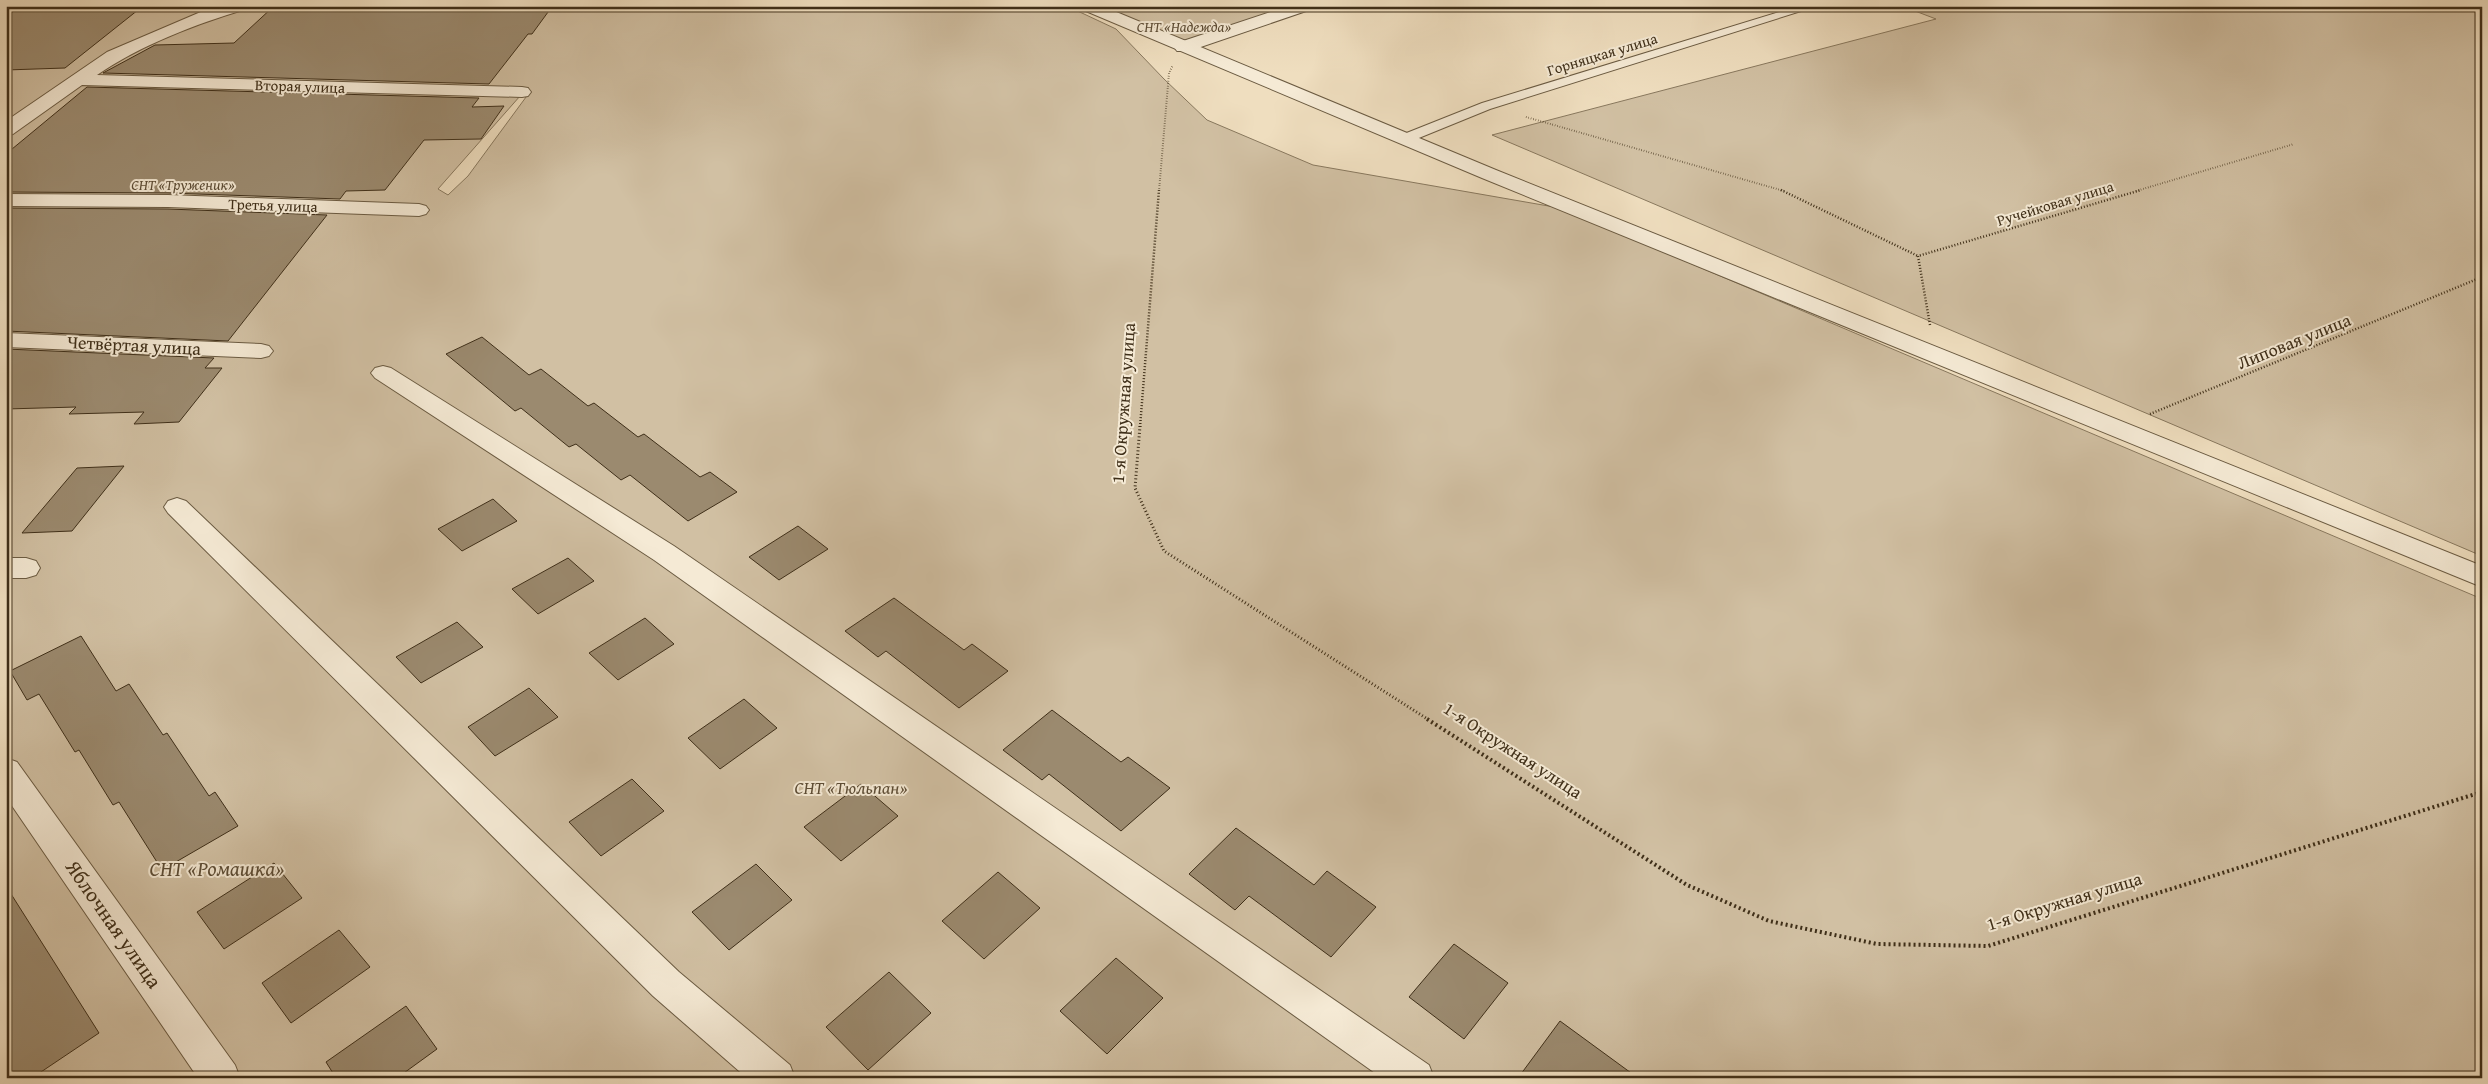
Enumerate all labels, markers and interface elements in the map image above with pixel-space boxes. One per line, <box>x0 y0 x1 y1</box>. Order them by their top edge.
park label: СНТ «Надежда» <box>1137 16 1231 37</box>
street label: Горняцкая улица <box>1544 27 1661 81</box>
street label: Вторая улица <box>255 74 346 98</box>
park label: СНТ «Труженик» <box>131 174 235 195</box>
street label: Ручейковая улица <box>1994 175 2117 231</box>
street label: Третья улица <box>228 193 319 217</box>
street label: Липовая улица <box>2233 306 2355 376</box>
street label: 1-я Окружная улица <box>1104 321 1142 484</box>
street label: Четвёртая улица <box>66 328 202 362</box>
street label: 1-я Окружная улица <box>1438 695 1588 805</box>
park label: СНТ «Тюльпан» <box>795 774 907 801</box>
street label: Яблочная улица <box>58 853 170 995</box>
park label: СНТ «Ромашка» <box>150 853 284 884</box>
street label: 1-я Окружная улица <box>1983 864 2145 937</box>

